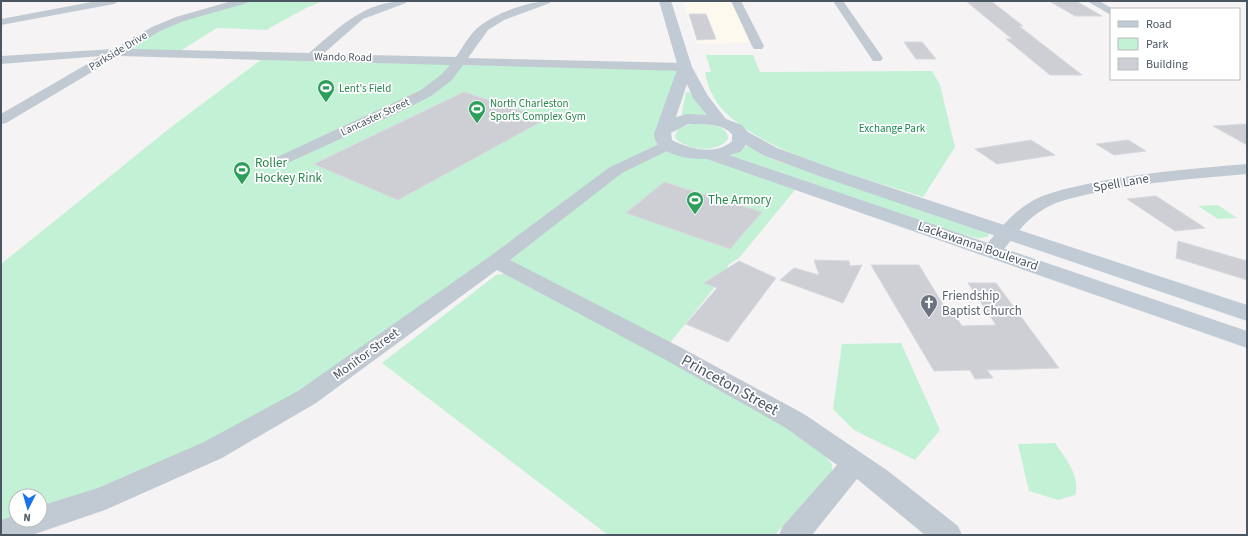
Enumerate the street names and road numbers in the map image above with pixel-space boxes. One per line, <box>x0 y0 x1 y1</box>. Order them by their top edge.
street label: Parkside Drive <box>86 27 150 74</box>
street label: Wando Road <box>314 49 372 65</box>
street label: Lancaster Street <box>338 94 412 140</box>
street label: Spell Lane <box>1092 169 1150 197</box>
street label: Lackawanna Boulevard <box>915 217 1041 275</box>
street label: Monitor Street <box>329 324 403 384</box>
street label: Princeton Street <box>677 349 783 421</box>

